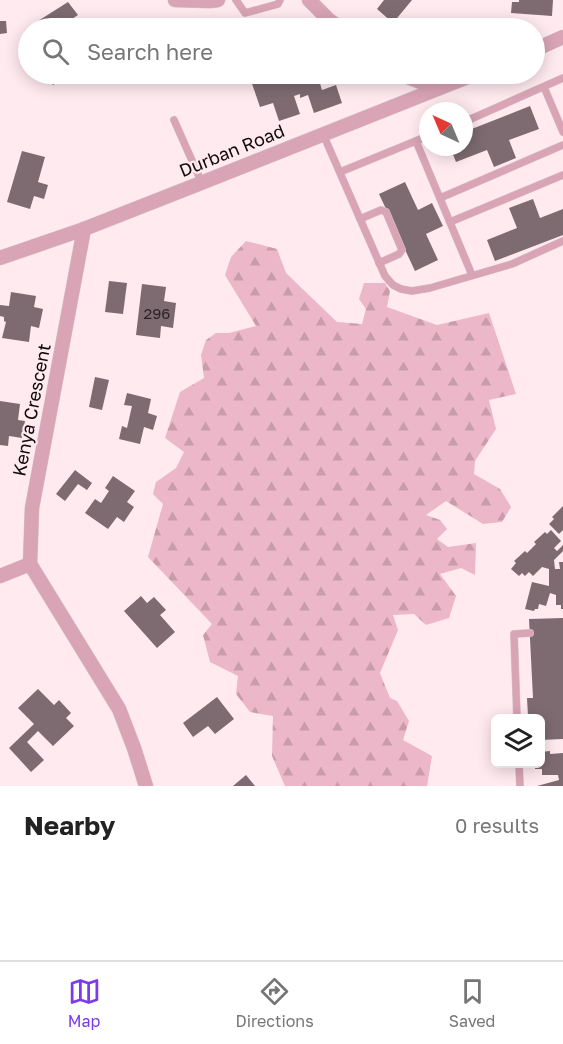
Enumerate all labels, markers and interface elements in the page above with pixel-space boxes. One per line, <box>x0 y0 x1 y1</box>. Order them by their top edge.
search box <box>18 18 545 84</box>
icon: search <box>39 35 72 68</box>
text: Search here <box>87 38 213 65</box>
north arrow <box>419 102 473 156</box>
street label: Durban Road <box>176 119 287 181</box>
house number: 296 <box>144 304 170 322</box>
street label: Kenya Crescent <box>7 342 55 478</box>
map controls <box>491 714 545 768</box>
button: layers <box>491 714 545 768</box>
text: Nearby <box>24 810 115 841</box>
text: 0 results <box>455 813 539 837</box>
tab: Map <box>68 975 101 1031</box>
tab: Directions <box>236 975 314 1031</box>
tab: Saved <box>449 975 495 1031</box>

